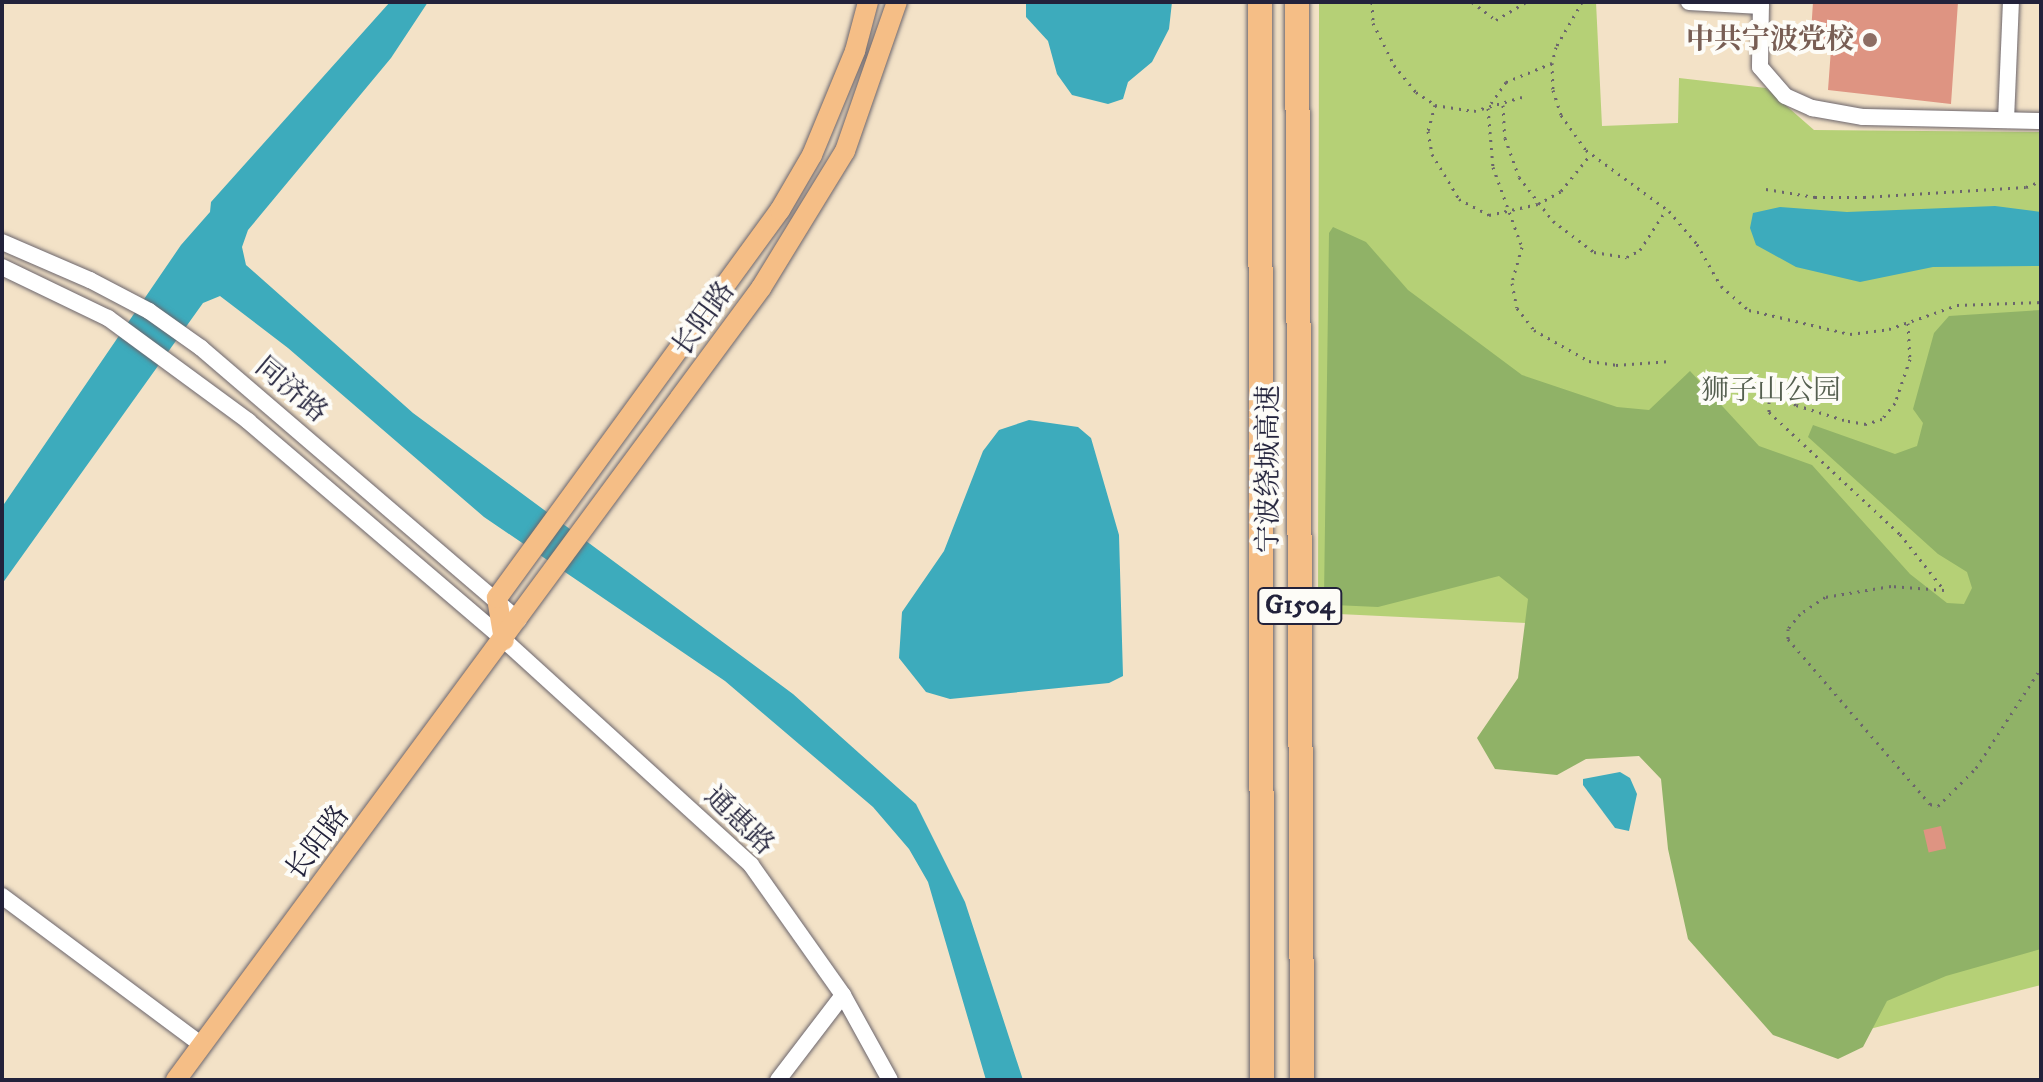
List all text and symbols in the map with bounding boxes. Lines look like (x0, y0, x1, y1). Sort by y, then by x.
place label: 中共宁波党校 (1686, 23, 1854, 57)
marker: 中共宁波党校 (1861, 31, 1879, 49)
street label: 长阳路 (666, 275, 742, 363)
street label: 同济路 (248, 350, 334, 430)
park label: 狮子山公园 (1701, 374, 1841, 408)
street label: 宁波绕城高速 (1252, 385, 1286, 553)
road number: G1504 (1256, 584, 1344, 628)
street label: 通惠路 (697, 780, 781, 862)
street label: 长阳路 (279, 799, 357, 887)

